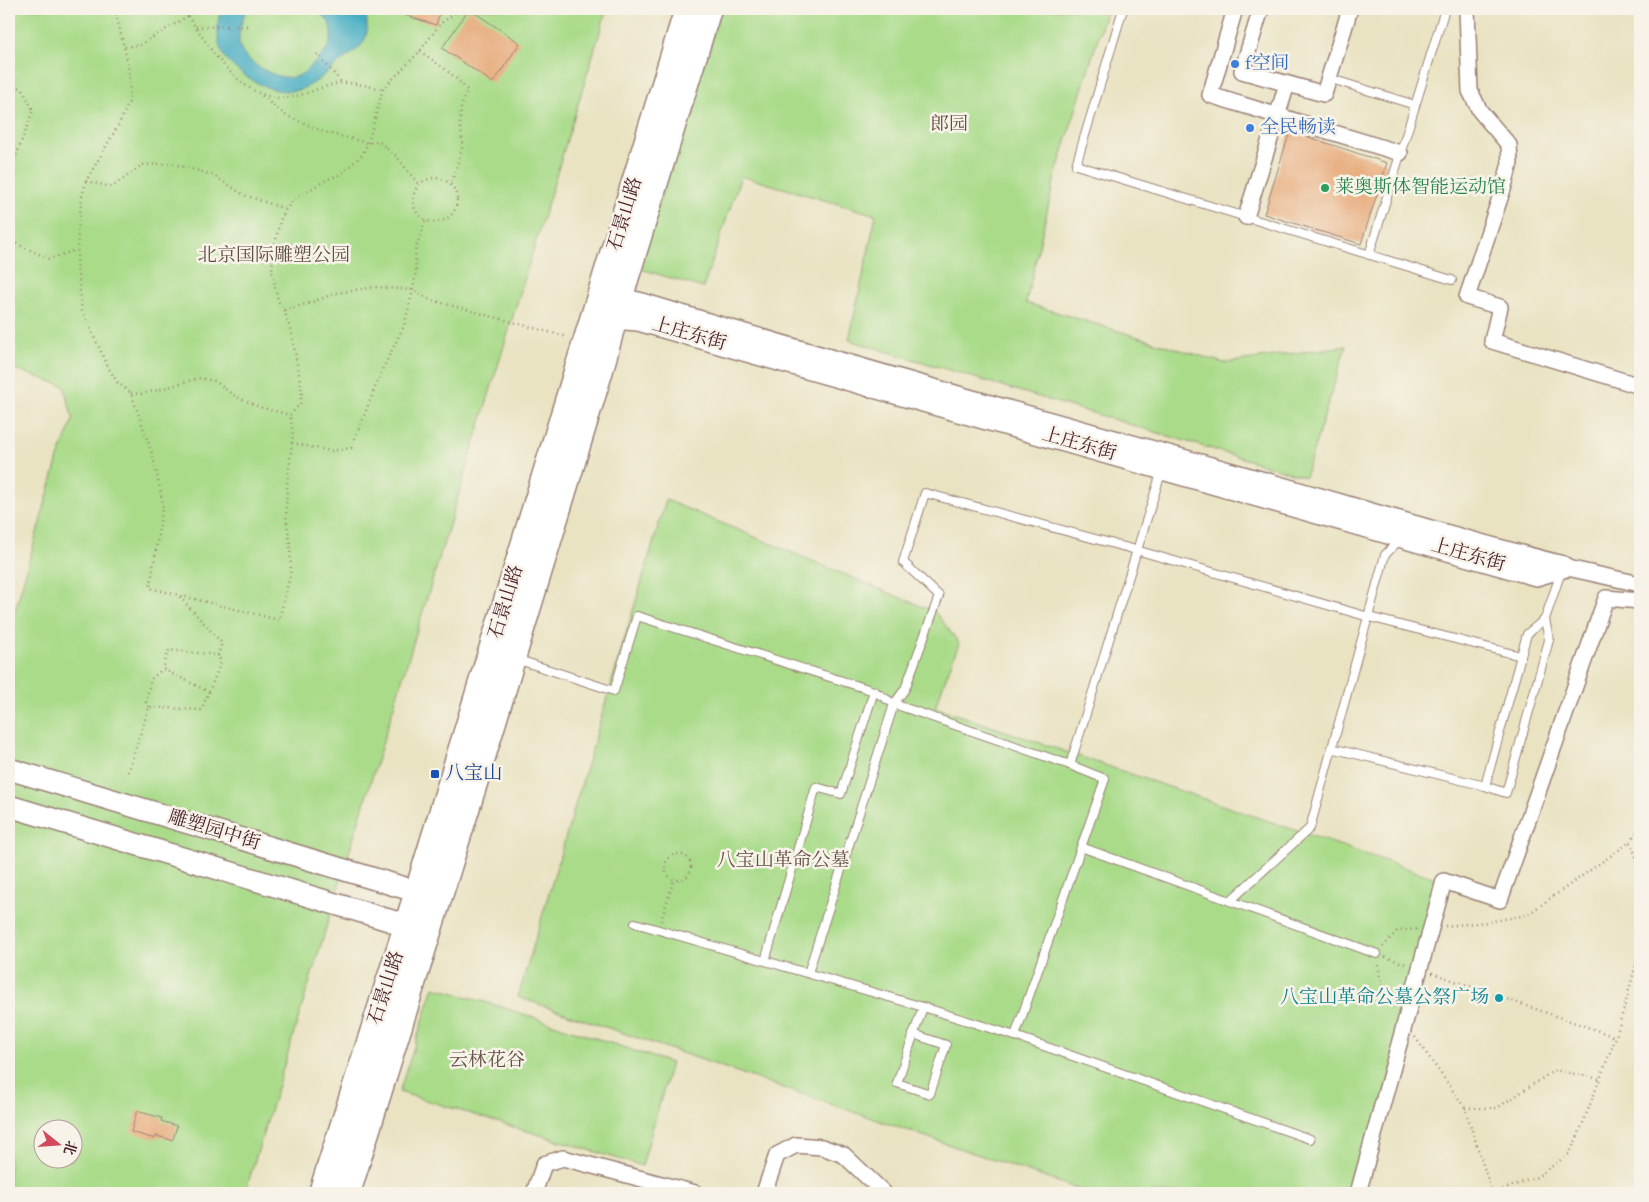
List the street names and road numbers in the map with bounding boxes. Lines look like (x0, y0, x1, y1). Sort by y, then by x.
street label: 石景山路 (602, 174, 650, 254)
street label: 上庄东街 (649, 312, 729, 358)
street label: 上庄东街 (1039, 422, 1119, 468)
street label: 上庄东街 (1428, 533, 1508, 579)
street label: 石景山路 (483, 562, 531, 642)
street label: 雕塑园中街 (165, 804, 263, 858)
street label: 石景山路 (362, 948, 412, 1028)

